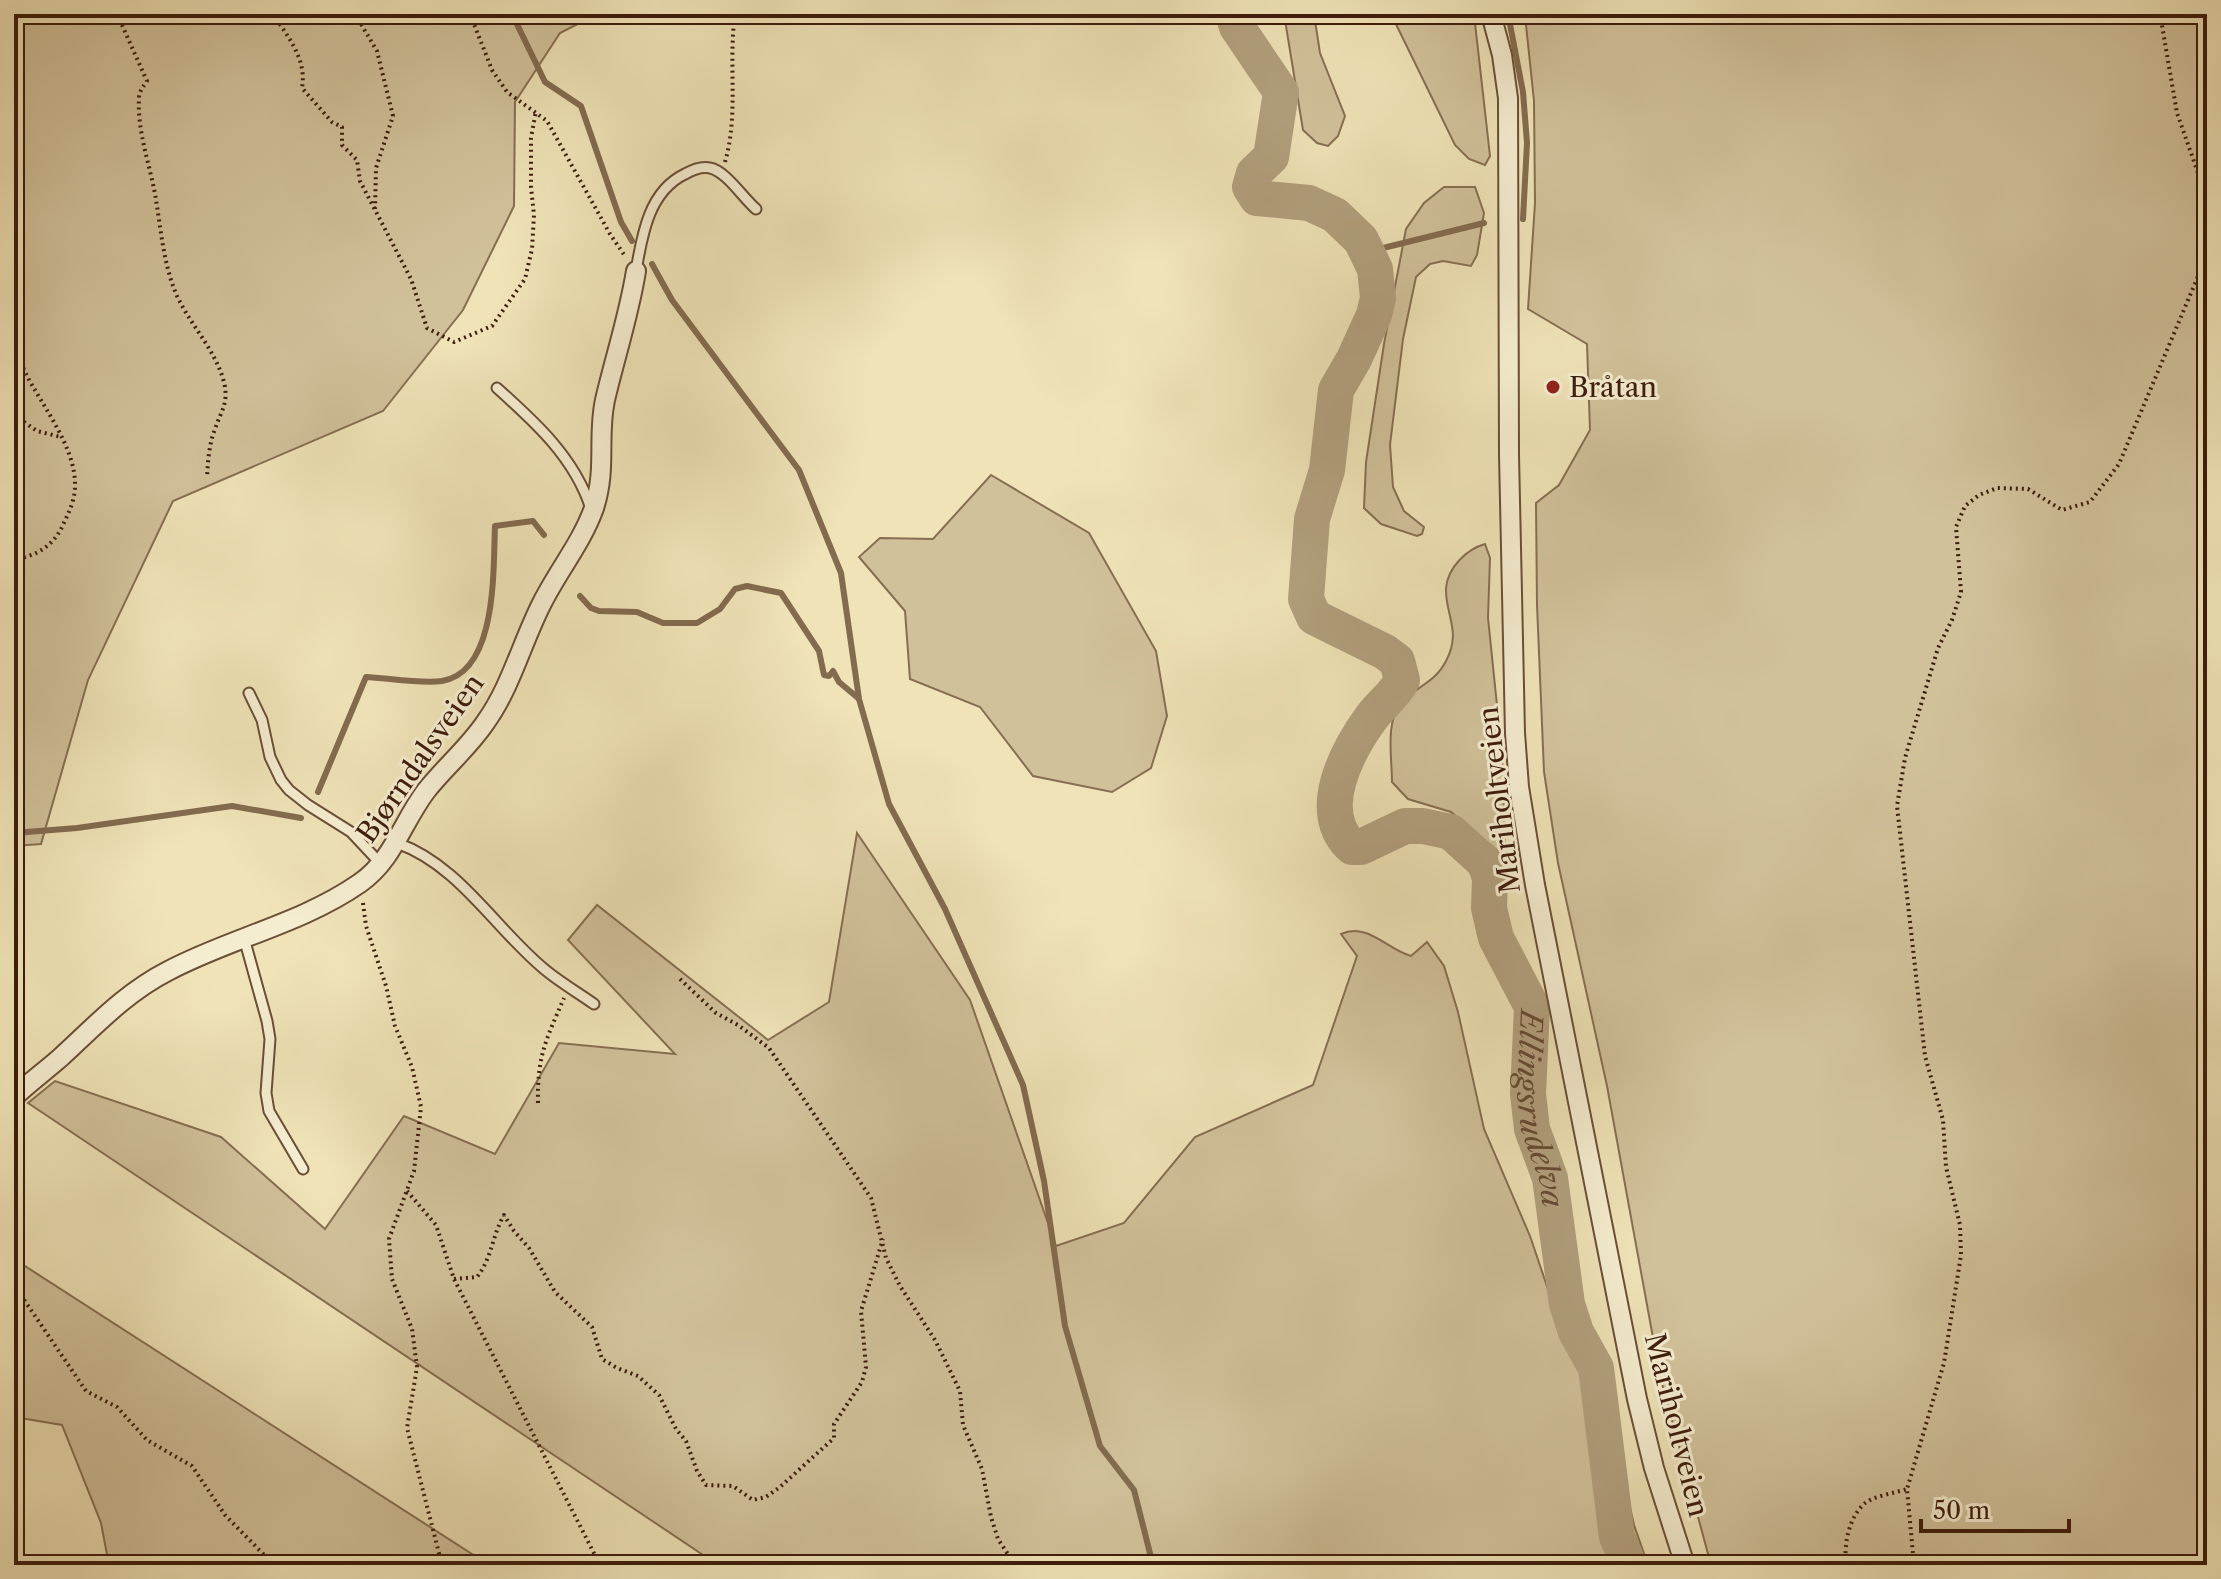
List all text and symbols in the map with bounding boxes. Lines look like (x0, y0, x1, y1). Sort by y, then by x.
place label: Bråtan (1569, 370, 1657, 404)
marker: Bråtan (1544, 378, 1562, 396)
street label: Bjørndalsveien (349, 667, 491, 849)
street label: Mariholtveien (1471, 705, 1527, 895)
water label: Ellingsrudelva (1509, 1007, 1572, 1210)
street label: Mariholtveien (1638, 1330, 1716, 1520)
scale bar (1921, 1483, 2069, 1533)
text: 50 m (1933, 1496, 1990, 1525)

